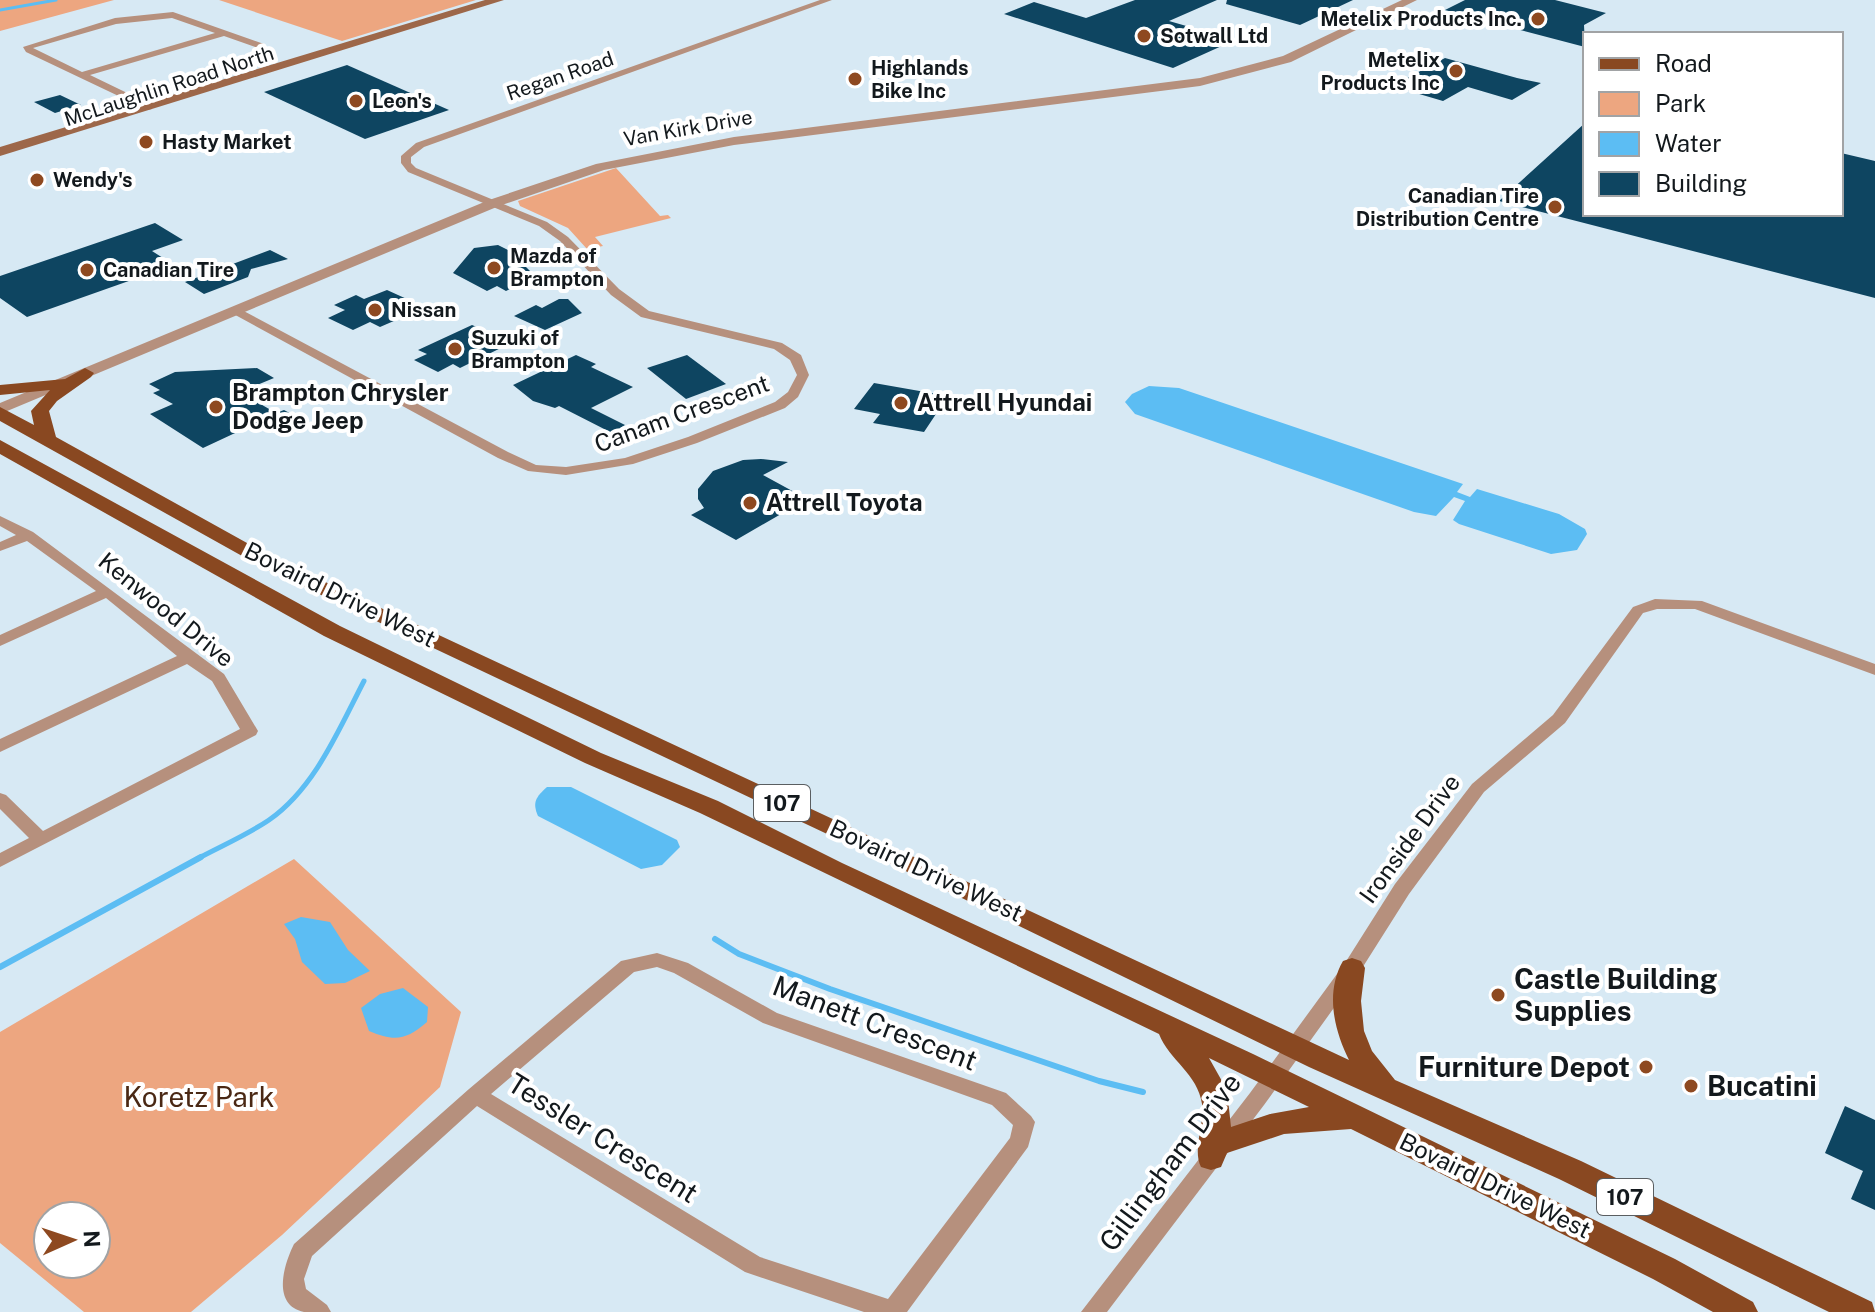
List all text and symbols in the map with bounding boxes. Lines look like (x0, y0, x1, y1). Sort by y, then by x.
place label: Metelix Products Inc. (1320, 7, 1522, 31)
marker: Metelix Products Inc. (1529, 10, 1547, 28)
place label: Sotwall Ltd (1160, 24, 1268, 48)
marker: Sotwall Ltd (1135, 27, 1153, 45)
legend (1583, 32, 1843, 216)
street label: McLaughlin Road North (61, 41, 277, 131)
street label: Regan Road (503, 47, 617, 105)
place label: Metelix Products Inc (1320, 48, 1440, 95)
text: Road (1655, 49, 1712, 77)
place label: Highlands Bike Inc (871, 56, 968, 103)
marker: Metelix Products Inc (1447, 62, 1465, 80)
marker: Highlands Bike Inc (846, 70, 864, 88)
place label: Leon's (372, 89, 432, 113)
text: Park (1655, 89, 1706, 117)
marker: Leon's (347, 92, 365, 110)
street label: Van Kirk Drive (622, 105, 754, 151)
text: Water (1655, 129, 1722, 157)
place label: Hasty Market (162, 130, 292, 154)
marker: Hasty Market (137, 133, 155, 151)
place label: Wendy's (53, 168, 133, 192)
text: Building (1655, 169, 1747, 197)
marker: Wendy's (28, 171, 46, 189)
place label: Canadian Tire Distribution Centre (1356, 184, 1539, 231)
marker: Canadian Tire Distribution Centre (1546, 198, 1564, 216)
place label: Mazda of Brampton (510, 244, 604, 291)
place label: Canadian Tire (103, 258, 234, 282)
marker: Mazda of Brampton (485, 259, 503, 277)
marker: Canadian Tire (78, 261, 96, 279)
place label: Nissan (391, 298, 456, 322)
marker: Nissan (366, 301, 384, 319)
place label: Suzuki of Brampton (471, 326, 565, 373)
marker: Suzuki of Brampton (446, 340, 464, 358)
street label: Canam Crescent (590, 368, 773, 458)
place label: Brampton Chrysler Dodge Jeep (232, 378, 449, 434)
place label: Attrell Hyundai (917, 388, 1092, 416)
marker: Attrell Hyundai (892, 394, 910, 412)
marker: Brampton Chrysler Dodge Jeep (207, 398, 225, 416)
place label: Attrell Toyota (766, 488, 923, 516)
marker: Attrell Toyota (741, 494, 759, 512)
street label: Bovaird Drive West (240, 536, 441, 653)
street label: Kenwood Drive (93, 546, 240, 672)
street label: Ironside Drive (1353, 769, 1465, 908)
road number: 107 (754, 785, 810, 821)
street label: Bovaird Drive West (826, 813, 1027, 927)
place label: Castle Building Supplies (1514, 962, 1717, 1027)
street label: Manett Crescent (768, 968, 982, 1077)
marker: Castle Building Supplies (1489, 986, 1507, 1004)
place label: Furniture Depot (1418, 1050, 1630, 1083)
marker: Furniture Depot (1637, 1058, 1655, 1076)
street label: Tessler Crescent (502, 1066, 704, 1209)
street label: Gillingham Drive (1092, 1066, 1247, 1257)
place label: Bucatini (1707, 1069, 1817, 1102)
marker: Bucatini (1682, 1077, 1700, 1095)
park label: Koretz Park (124, 1080, 274, 1113)
street label: Bovaird Drive West (1395, 1127, 1596, 1244)
road number: 107 (1597, 1179, 1653, 1215)
north arrow (32, 1200, 112, 1280)
text: N (79, 1230, 105, 1248)

